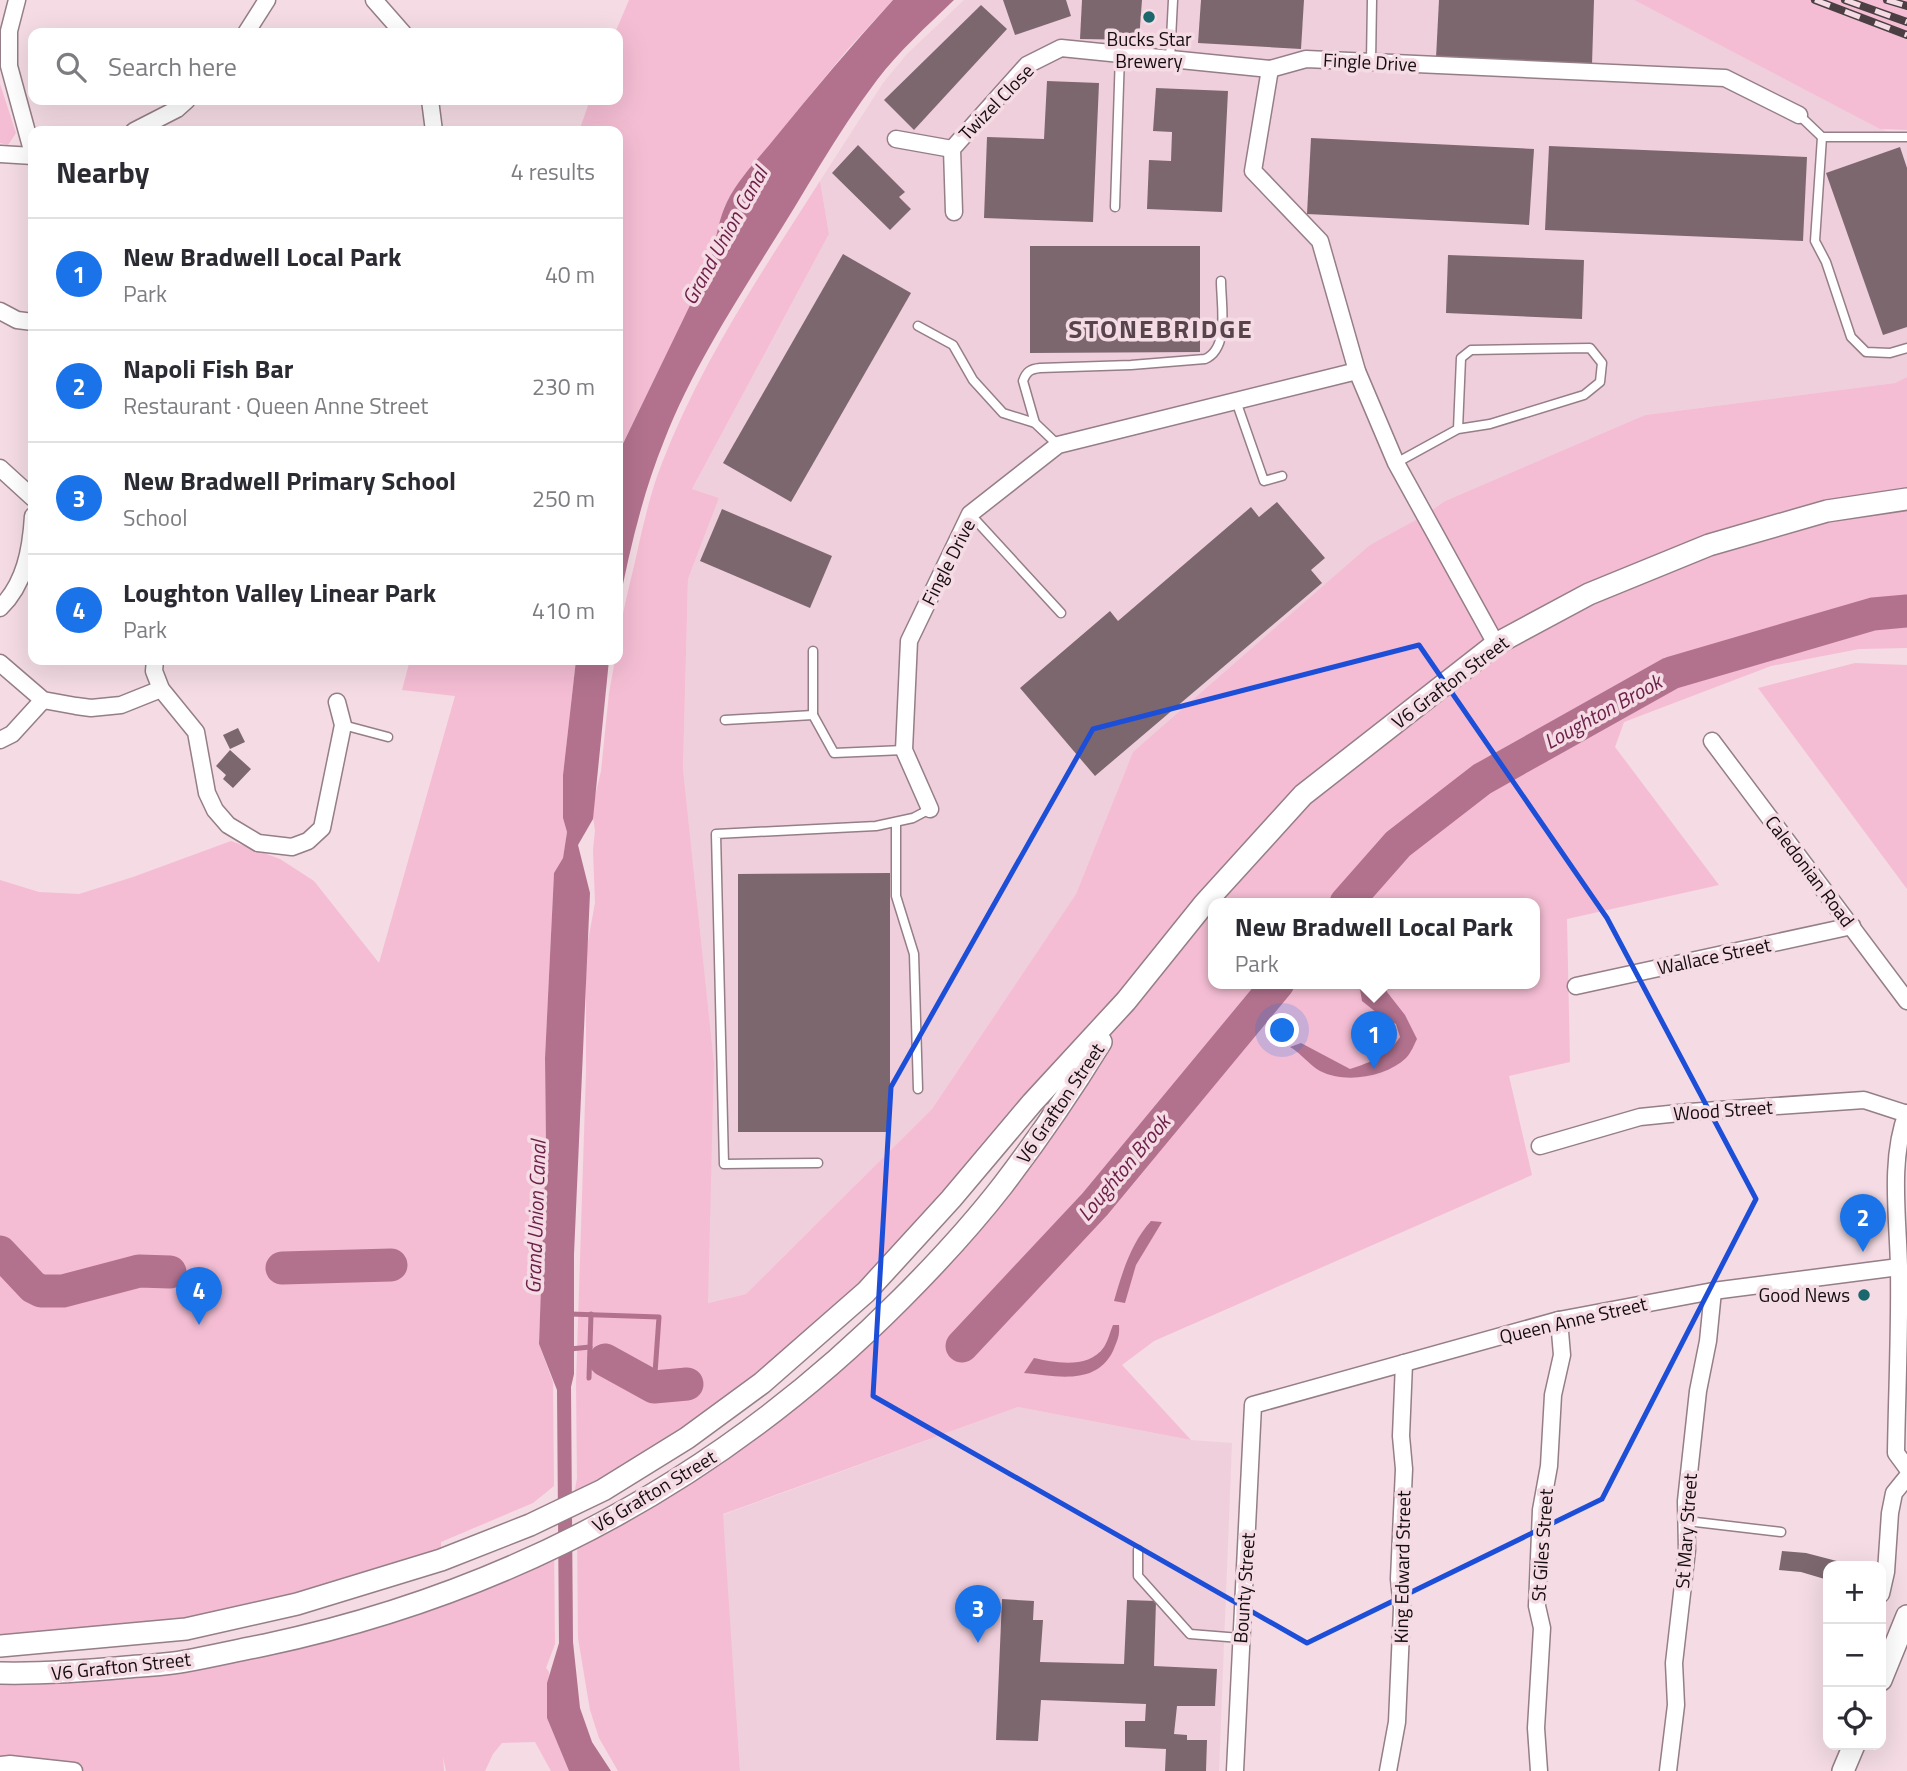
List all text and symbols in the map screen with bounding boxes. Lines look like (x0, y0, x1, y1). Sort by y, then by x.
marker: Bucks Star Brewery (1141, 9, 1157, 25)
place label: Bucks Star Brewery (1106, 24, 1192, 75)
search box (28, 28, 623, 105)
street label: Fingle Drive (1322, 45, 1418, 78)
text: Search here (108, 47, 237, 86)
icon: search (52, 48, 90, 86)
street label: Twizel Close (951, 57, 1040, 147)
text: Nearby (56, 149, 149, 195)
text: 4 results (511, 154, 595, 189)
water label: Grand Union Canal (673, 159, 777, 310)
text: New Bradwell Local Park (123, 237, 401, 276)
text: 1 (73, 257, 85, 292)
text: 40 m (545, 257, 595, 292)
text: Park (123, 276, 167, 311)
district label: STONEBRIDGE (1068, 309, 1254, 348)
text: Napoli Fish Bar (123, 349, 293, 388)
text: 2 (73, 369, 85, 404)
text: 230 m (532, 369, 595, 404)
text: Restaurant · Queen Anne Street (123, 388, 428, 423)
text: New Bradwell Primary School (123, 461, 456, 500)
text: 3 (73, 481, 85, 516)
text: 250 m (532, 481, 595, 516)
text: School (123, 500, 187, 535)
street label: Fingle Drive (913, 513, 982, 610)
text: Loughton Valley Linear Park (123, 573, 436, 612)
text: 4 (73, 593, 85, 628)
text: 410 m (532, 593, 595, 628)
text: Park (123, 612, 167, 647)
street label: V6 Grafton Street (1385, 628, 1515, 735)
water label: Loughton Brook (1538, 664, 1670, 757)
street label: Caledonian Road (1759, 809, 1862, 933)
popup (1208, 898, 1540, 989)
text: New Bradwell Local Park (1235, 907, 1513, 946)
street label: Wallace Street (1654, 929, 1774, 982)
text: Park (1235, 946, 1279, 981)
pin: 1 (1351, 1011, 1397, 1069)
your location (1265, 1013, 1299, 1047)
street label: V6 Grafton Street (1008, 1036, 1111, 1169)
street label: Wood Street (1672, 1092, 1774, 1127)
water label: Loughton Brook (1069, 1105, 1179, 1228)
water label: Grand Union Canal (516, 1137, 554, 1294)
pin: 2 (1840, 1194, 1886, 1252)
pin: 4 (176, 1267, 222, 1325)
place label: Good News (1759, 1280, 1850, 1309)
marker: Good News (1856, 1287, 1872, 1303)
street label: Queen Anne Street (1496, 1288, 1650, 1351)
street label: V6 Grafton Street (586, 1442, 722, 1539)
street label: St Mary Street (1667, 1472, 1704, 1590)
street label: St Giles Street (1523, 1487, 1560, 1602)
street label: King Edward Street (1386, 1490, 1417, 1644)
street label: Bounty Street (1225, 1531, 1262, 1644)
map controls (1823, 1561, 1886, 1750)
button: + (1823, 1561, 1886, 1624)
pin: 3 (955, 1585, 1001, 1643)
button: − (1823, 1624, 1886, 1687)
street label: V6 Grafton Street (50, 1644, 192, 1687)
button: locate (1823, 1687, 1886, 1750)

